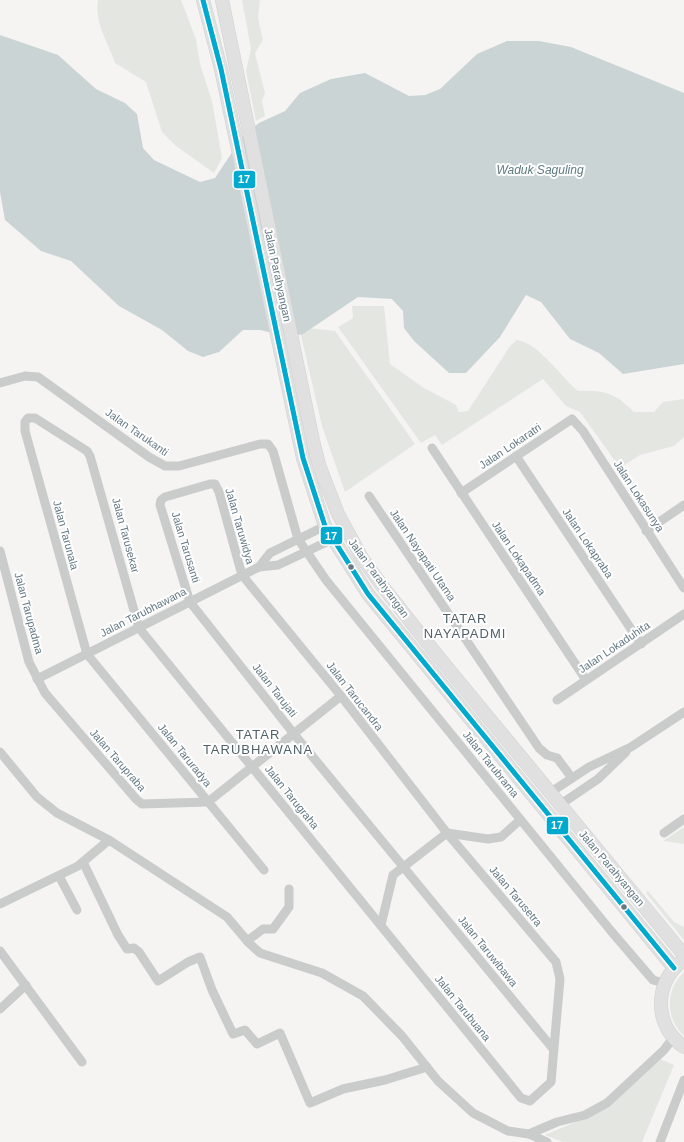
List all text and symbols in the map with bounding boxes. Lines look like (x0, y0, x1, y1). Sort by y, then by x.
water label: Waduk Saguling (496, 163, 584, 177)
line badge: 17 (233, 170, 256, 189)
text: 17 (238, 173, 250, 185)
street label: Jalan Parahyangan (262, 227, 294, 323)
street label: Jalan Tarukanti (103, 406, 171, 458)
street label: Jalan Lokaratri (477, 421, 543, 471)
street label: Jalan Lokasunya (611, 458, 667, 535)
street label: Jalan Taruwidya (223, 487, 257, 566)
street label: Jalan Tarusekar (110, 496, 142, 574)
street label: Jalan Tarunala (51, 499, 81, 572)
street label: Jalan Lokapraba (560, 506, 616, 581)
street label: Jalan Nayapati Utama (388, 507, 459, 604)
street label: Jalan Tarusanti (169, 510, 203, 584)
street label: Jalan Lokapadma (490, 519, 549, 598)
line badge: 17 (320, 526, 343, 545)
text: 17 (325, 530, 337, 542)
street label: Jalan Parahyangan (346, 536, 412, 620)
unlabelled marker (346, 562, 356, 572)
street label: Jalan Tarupadma (12, 571, 46, 656)
street label: Jalan Tarubhawana (98, 585, 189, 639)
district label: TATAR NAYAPADMI (424, 611, 506, 641)
street label: Jalan Lokaduhita (576, 618, 653, 675)
street label: Jalan Tarucandra (324, 659, 386, 734)
street label: Jalan Tarujati (250, 661, 300, 719)
street label: Jalan Taruradya (156, 721, 215, 790)
street label: Jalan Tarupraba (88, 726, 149, 794)
district label: TATAR TARUBHAWANA (203, 727, 313, 757)
street label: Jalan Tarubrama (461, 728, 522, 800)
street label: Jalan Tarugraha (263, 763, 322, 832)
line badge: 17 (546, 816, 569, 835)
text: 17 (551, 819, 563, 831)
street label: Jalan Parahyangan (577, 828, 647, 908)
street label: Jalan Tarusetra (487, 863, 545, 929)
unlabelled marker (619, 902, 629, 912)
street label: Jalan Taruwibawa (456, 913, 521, 989)
street label: Jalan Tarubuana (433, 973, 494, 1044)

